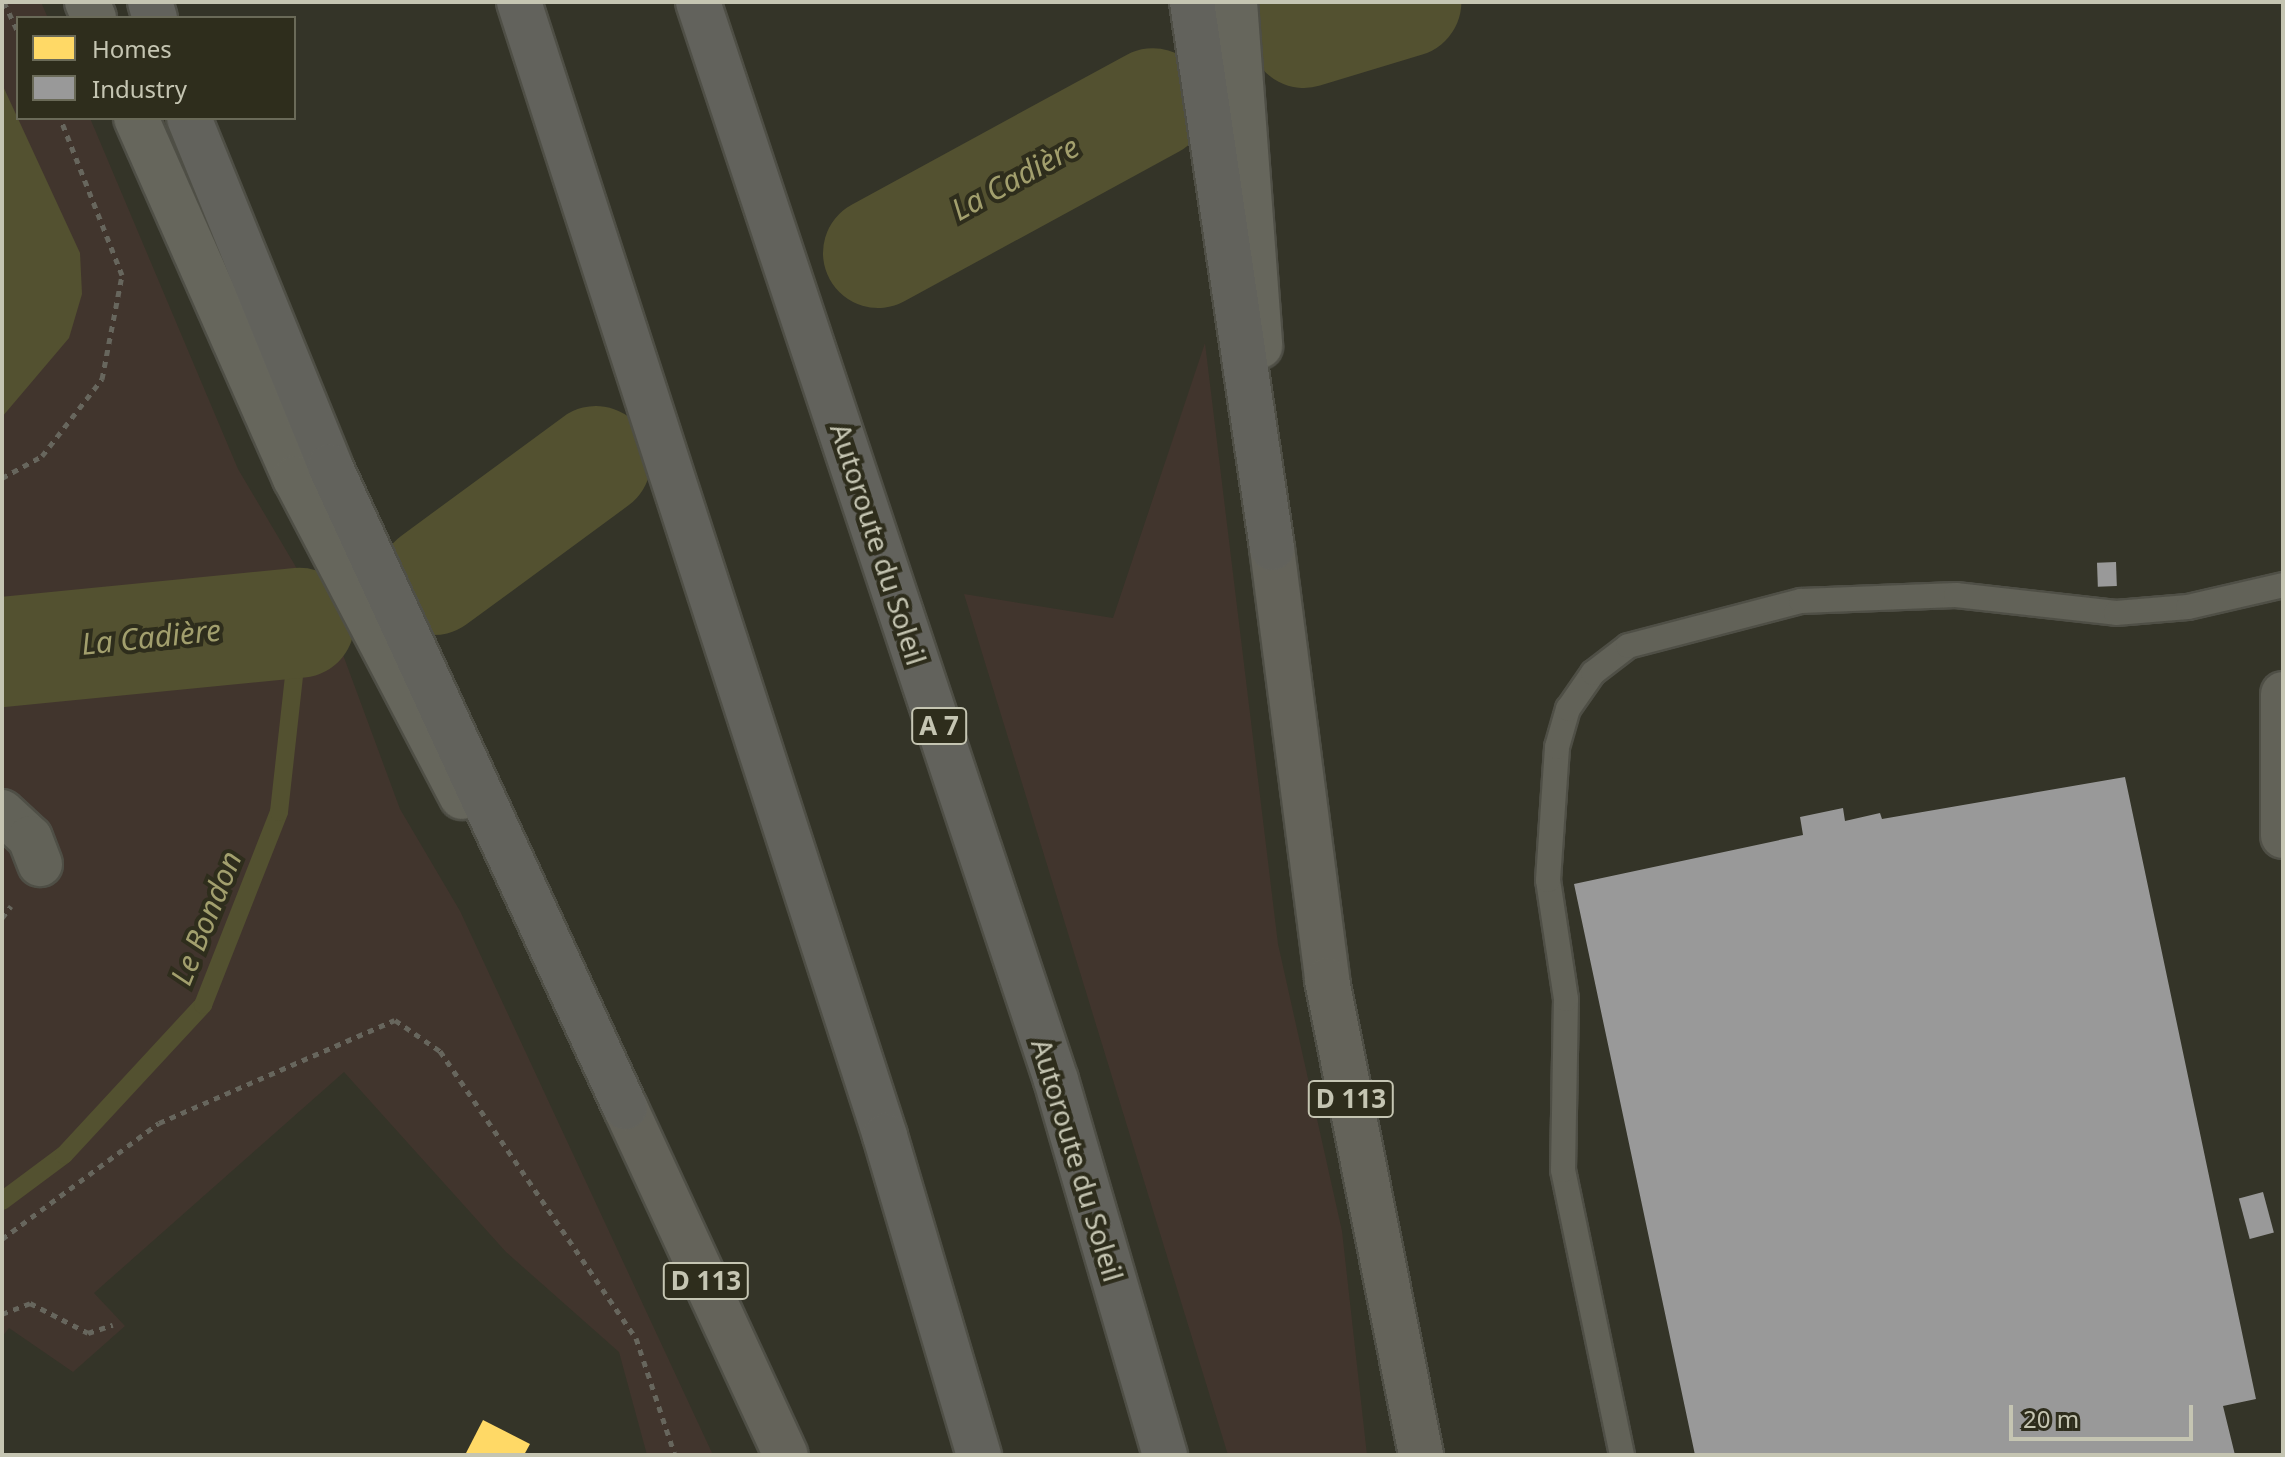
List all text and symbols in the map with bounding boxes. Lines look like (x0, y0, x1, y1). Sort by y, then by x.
legend (16, 16, 296, 120)
text: Homes (92, 32, 172, 65)
text: Industry (92, 72, 187, 105)
water label: La Cadière (945, 128, 1085, 228)
street label: Autoroute du Soleil (824, 419, 934, 669)
water label: La Cadière (79, 612, 223, 662)
road number: A 7 (911, 704, 967, 748)
water label: Le Bondon (163, 846, 249, 990)
street label: Autoroute du Soleil (1025, 1034, 1131, 1286)
road number: D 113 (1307, 1077, 1395, 1121)
road number: D 113 (662, 1259, 750, 1303)
scale bar (2013, 1389, 2197, 1439)
text: 20 m (2023, 1402, 2079, 1435)

